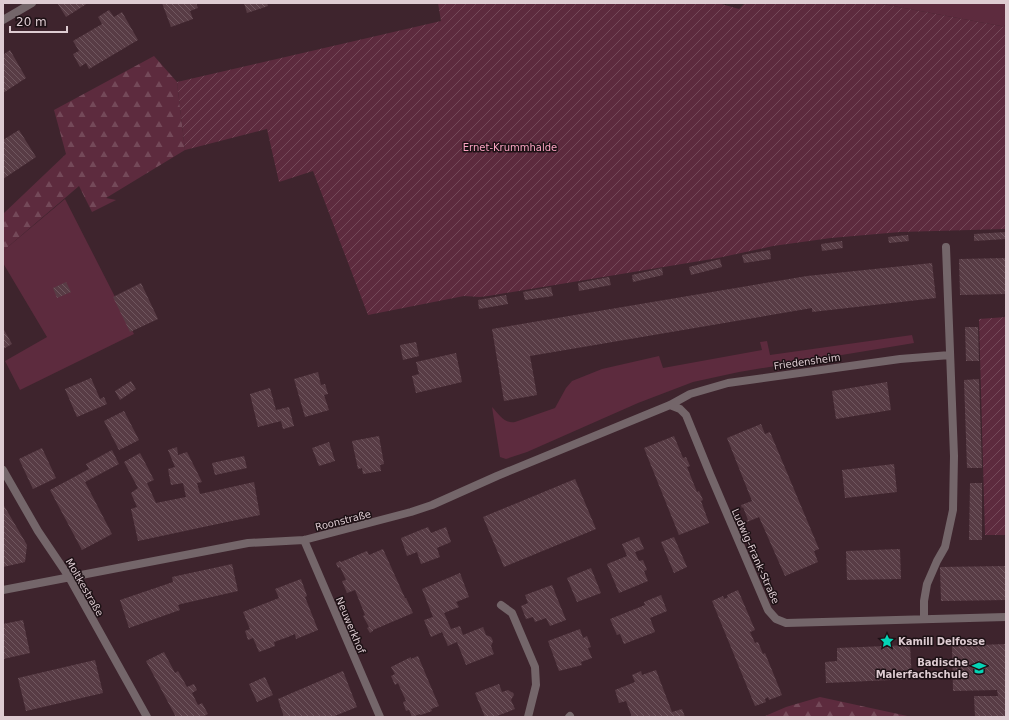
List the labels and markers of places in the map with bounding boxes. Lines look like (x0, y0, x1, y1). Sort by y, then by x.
place icon: Kamill Delfosse (879, 633, 895, 649)
place label: Kamill Delfosse (898, 636, 985, 647)
place label: Badische Malerfachschule (876, 657, 968, 680)
school or university icon: Badische Malerfachschule (971, 660, 987, 676)

